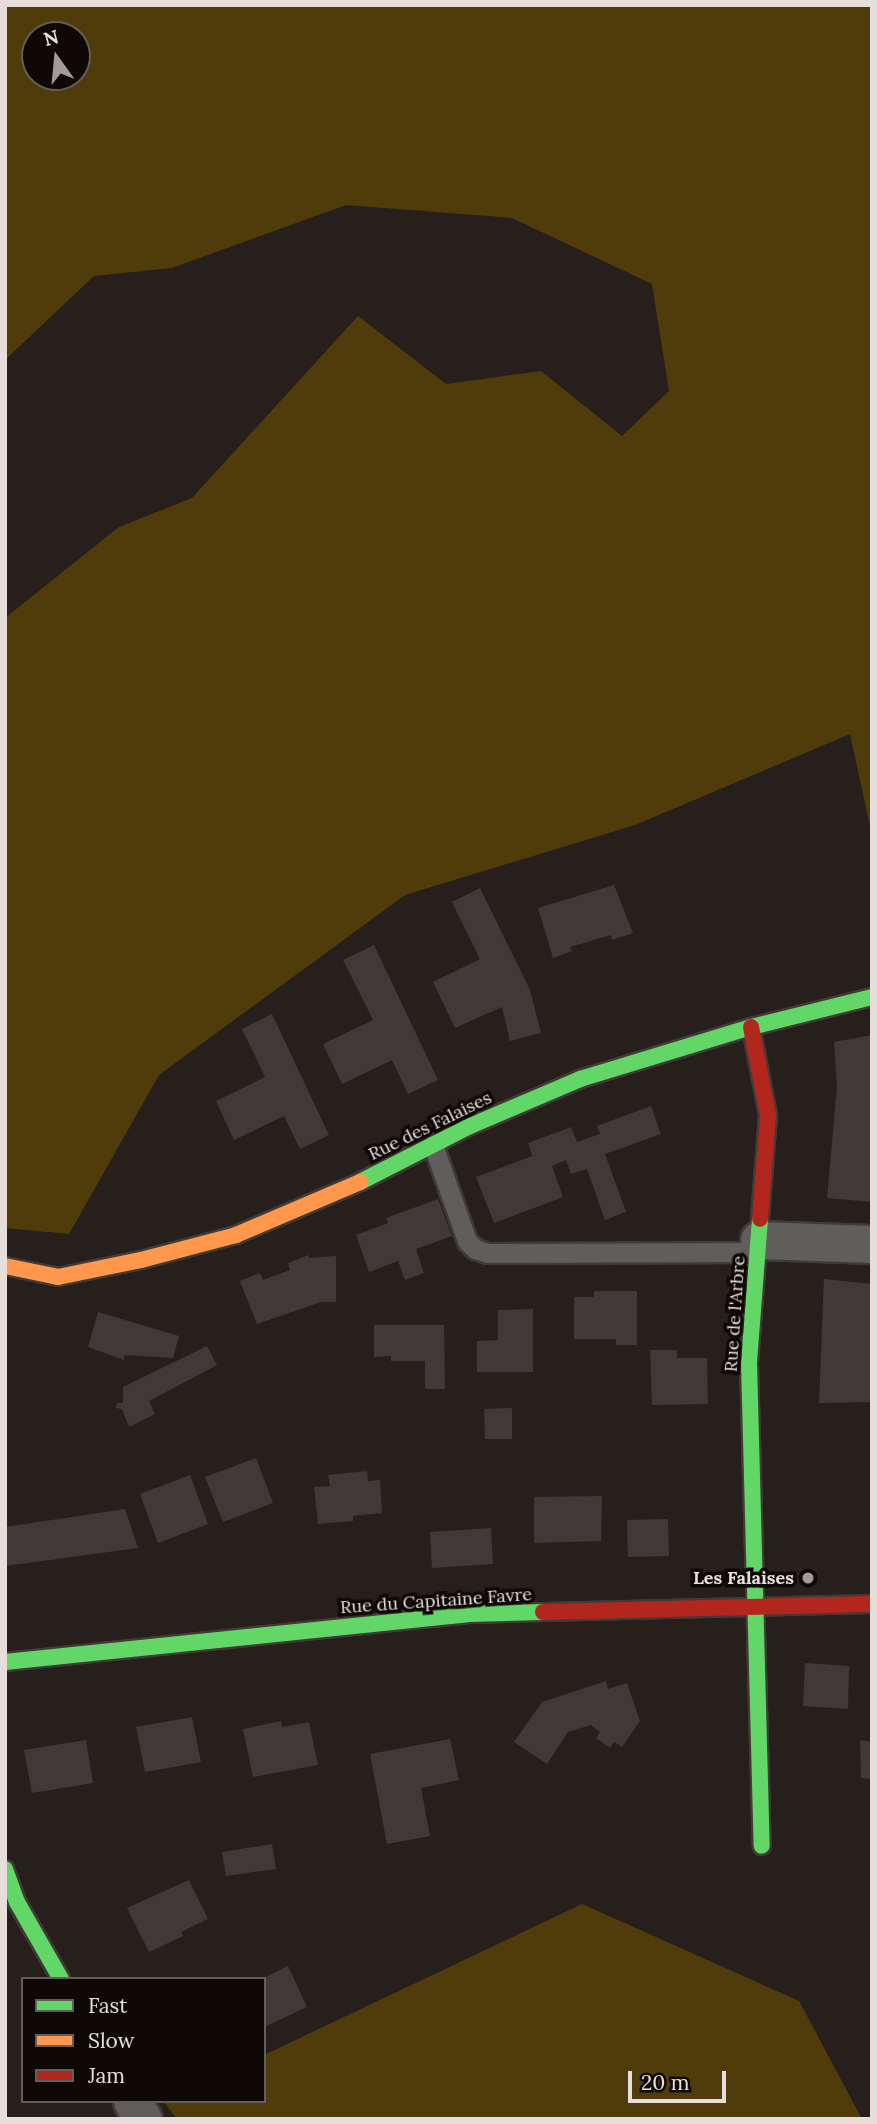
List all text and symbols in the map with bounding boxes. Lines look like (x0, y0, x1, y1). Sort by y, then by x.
north arrow (21, 21, 91, 91)
text: N (41, 24, 61, 51)
street label: Rue des Falaises (365, 1087, 495, 1165)
street label: Rue de l'Arbre (720, 1255, 750, 1373)
place label: Les Falaises (693, 1567, 794, 1589)
marker: Les Falaises (800, 1570, 816, 1586)
street label: Rue du Capitaine Favre (339, 1584, 533, 1618)
legend (21, 1977, 266, 2103)
text: Fast (88, 1992, 127, 2019)
text: Slow (88, 2027, 135, 2054)
scale bar (632, 2058, 730, 2102)
text: Jam (88, 2062, 125, 2089)
text: 20 m (641, 2069, 690, 2096)

